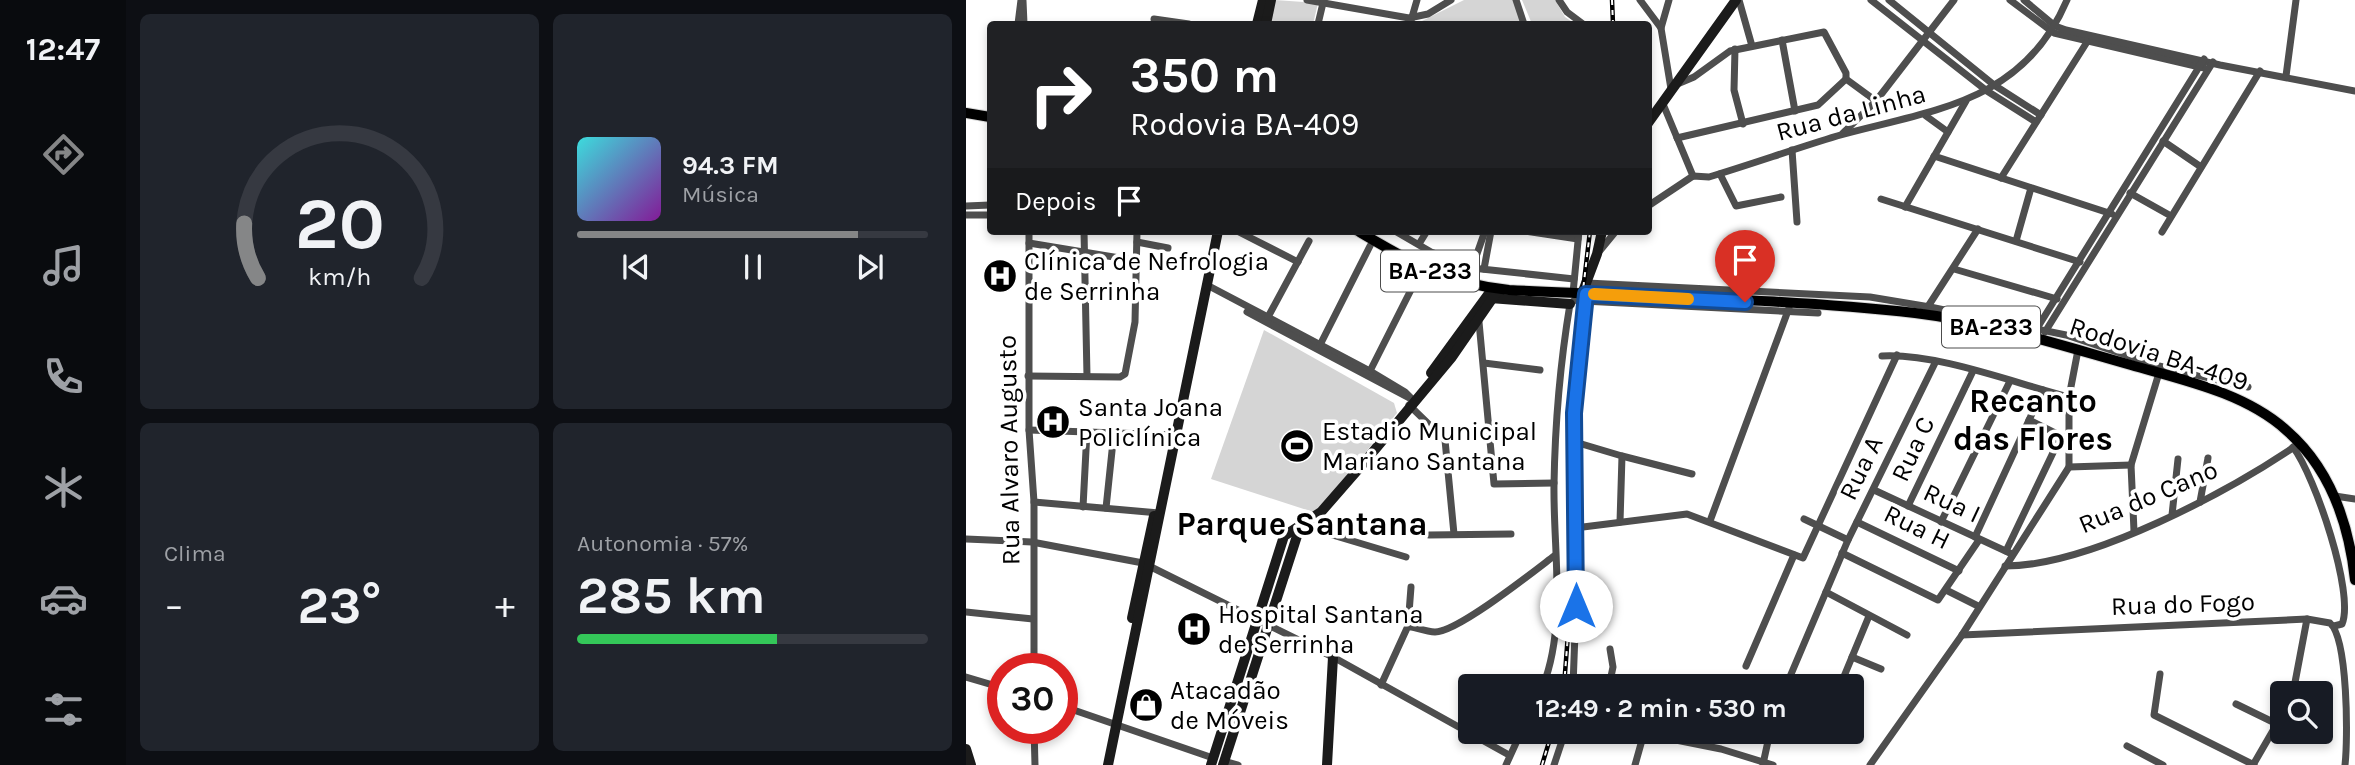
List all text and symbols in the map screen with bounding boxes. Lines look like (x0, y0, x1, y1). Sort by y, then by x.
text: 12:47 (26, 31, 100, 68)
text: 350 m (1130, 47, 1279, 104)
icon: right (1015, 49, 1106, 140)
street label: Rua da Linha (1773, 78, 1929, 148)
text: Rodovia BA-409 (1130, 106, 1359, 143)
icon: directions (39, 130, 88, 179)
text: 94.3 FM (682, 150, 779, 181)
text: 20 (294, 181, 385, 266)
text: Música (682, 181, 759, 208)
icon: arrive (1110, 182, 1148, 220)
text: Depois (1015, 186, 1096, 217)
pin (1715, 230, 1775, 302)
icon: music (39, 241, 88, 290)
icon: arrive (1726, 241, 1764, 279)
place label: Clínica de Nefrologia de Serrinha (1024, 246, 1269, 307)
icon: previous (617, 248, 655, 286)
icon: pause (734, 248, 772, 286)
icon: next (851, 248, 889, 286)
road number: BA-233 (1381, 250, 1479, 292)
hospital icon: Clínica de Nefrologia de Serrinha (981, 257, 1019, 295)
text: km/h (308, 262, 371, 291)
road number: BA-233 (1942, 306, 2040, 348)
street label: Rodovia BA-409 (2066, 310, 2252, 398)
street label: Rua Alvaro Augusto (991, 335, 1027, 565)
icon: phone (39, 352, 88, 401)
district label: Recanto das Flores (1953, 382, 2113, 458)
place label: Santa Joana Policlínica (1078, 392, 1223, 453)
hospital icon: Santa Joana Policlínica (1034, 403, 1072, 441)
street label: Rua C (1885, 412, 1941, 486)
place label: Estadio Municipal Mariano Santana (1322, 416, 1537, 477)
sports icon: Estadio Municipal Mariano Santana (1278, 427, 1316, 465)
street label: Rua A (1832, 431, 1890, 505)
street label: Rua do Cano (2074, 454, 2222, 540)
icon: climate (39, 463, 88, 512)
street label: Rua I (1919, 476, 1985, 530)
street label: Rua H (1879, 498, 1955, 556)
district label: Parque Santana (1176, 505, 1428, 544)
text: Autonomia · 57% (577, 530, 748, 557)
text: Clima (164, 540, 226, 567)
text: 285 km (577, 565, 766, 626)
position arrow (1539, 569, 1613, 643)
icon: car (39, 574, 88, 623)
text: 23° (297, 575, 382, 636)
text: − (164, 583, 184, 628)
text: + (495, 583, 515, 628)
street label: Rua do Fogo (2111, 586, 2255, 622)
place label: Hospital Santana de Serrinha (1218, 599, 1424, 660)
hospital icon: Hospital Santana de Serrinha (1175, 610, 1213, 648)
speed limit sign: 30 (987, 653, 1078, 744)
place label: Atacadão de Móveis (1170, 675, 1289, 736)
map controls (2270, 681, 2333, 744)
button: search (2270, 681, 2333, 744)
icon: filters (39, 685, 88, 734)
shop icon: Atacadão de Móveis (1127, 686, 1165, 724)
text: 12:49 · 2 min · 530 m (1535, 693, 1787, 724)

